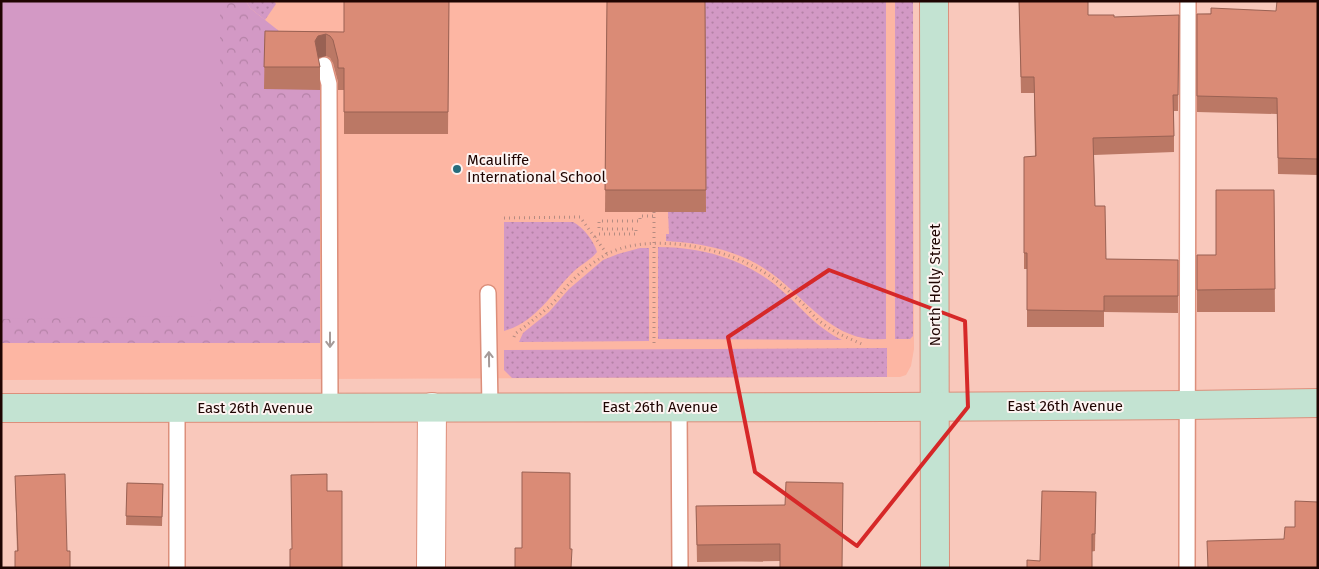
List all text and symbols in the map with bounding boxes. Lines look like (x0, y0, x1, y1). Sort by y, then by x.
place label: Mcauliffe International School (467, 151, 607, 186)
marker: Mcauliffe International School (451, 163, 463, 175)
street label: North Holly Street (926, 223, 944, 346)
one-way arrow (325, 332, 335, 348)
one-way arrow (484, 351, 494, 367)
street label: East 26th Avenue (1007, 397, 1123, 415)
street label: East 26th Avenue (602, 398, 718, 416)
street label: East 26th Avenue (197, 399, 313, 417)

